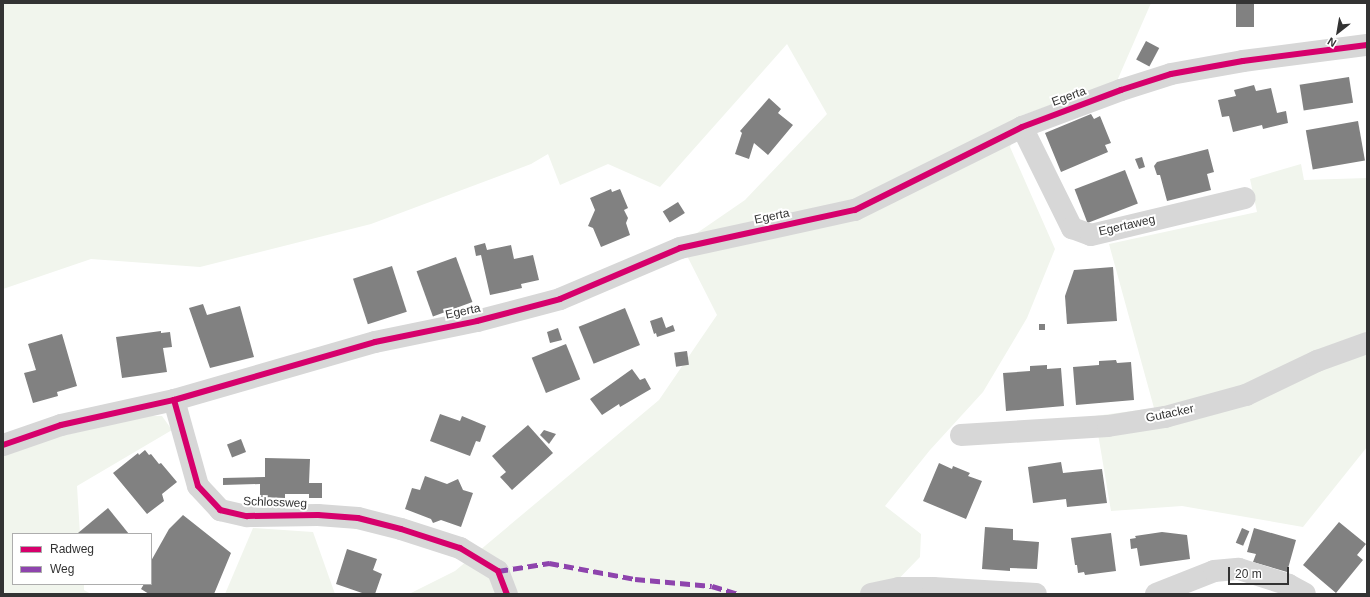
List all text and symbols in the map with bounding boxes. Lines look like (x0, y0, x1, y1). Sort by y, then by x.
north arrow (1318, 12, 1358, 52)
text: N (1325, 35, 1338, 49)
street label: Egerta (1050, 84, 1088, 110)
street label: Egerta (753, 206, 791, 228)
street label: Egertaweg (1097, 213, 1157, 239)
street label: Egerta (444, 301, 482, 323)
street label: Gutacker (1145, 402, 1195, 426)
street label: Schlossweg (243, 495, 307, 511)
legend (12, 533, 152, 585)
text: Radweg (50, 542, 94, 556)
scale bar (1230, 559, 1291, 585)
text: Weg (50, 562, 74, 576)
text: 20 m (1235, 567, 1262, 581)

